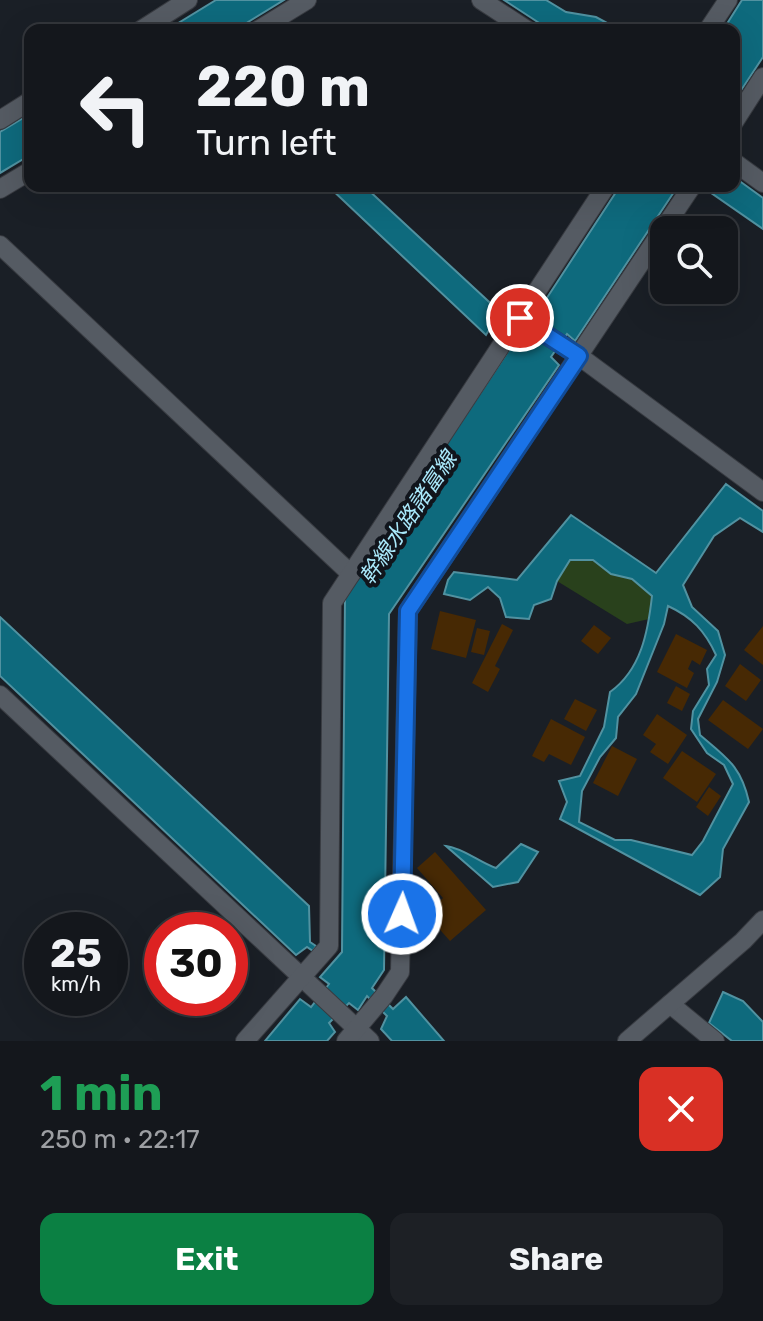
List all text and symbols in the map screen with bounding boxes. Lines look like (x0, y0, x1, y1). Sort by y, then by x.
text: 220 m (196, 54, 370, 120)
icon: left (64, 56, 168, 160)
text: Turn left (196, 121, 337, 164)
map controls (650, 216, 738, 304)
button: search (650, 216, 738, 304)
pin (486, 284, 554, 352)
icon: arrive (498, 296, 542, 340)
water label: 幹線水路諸富線 (354, 444, 464, 589)
position arrow (360, 872, 444, 956)
speed limit sign: 30 (144, 912, 248, 1016)
text: 25 (50, 930, 102, 977)
text: km/h (51, 972, 101, 996)
text: 1 min (40, 1065, 163, 1122)
button: close (639, 1067, 723, 1151)
text: 250 m · 22:17 (40, 1124, 200, 1155)
button: Exit (40, 1213, 374, 1305)
button: Share (390, 1213, 723, 1305)

